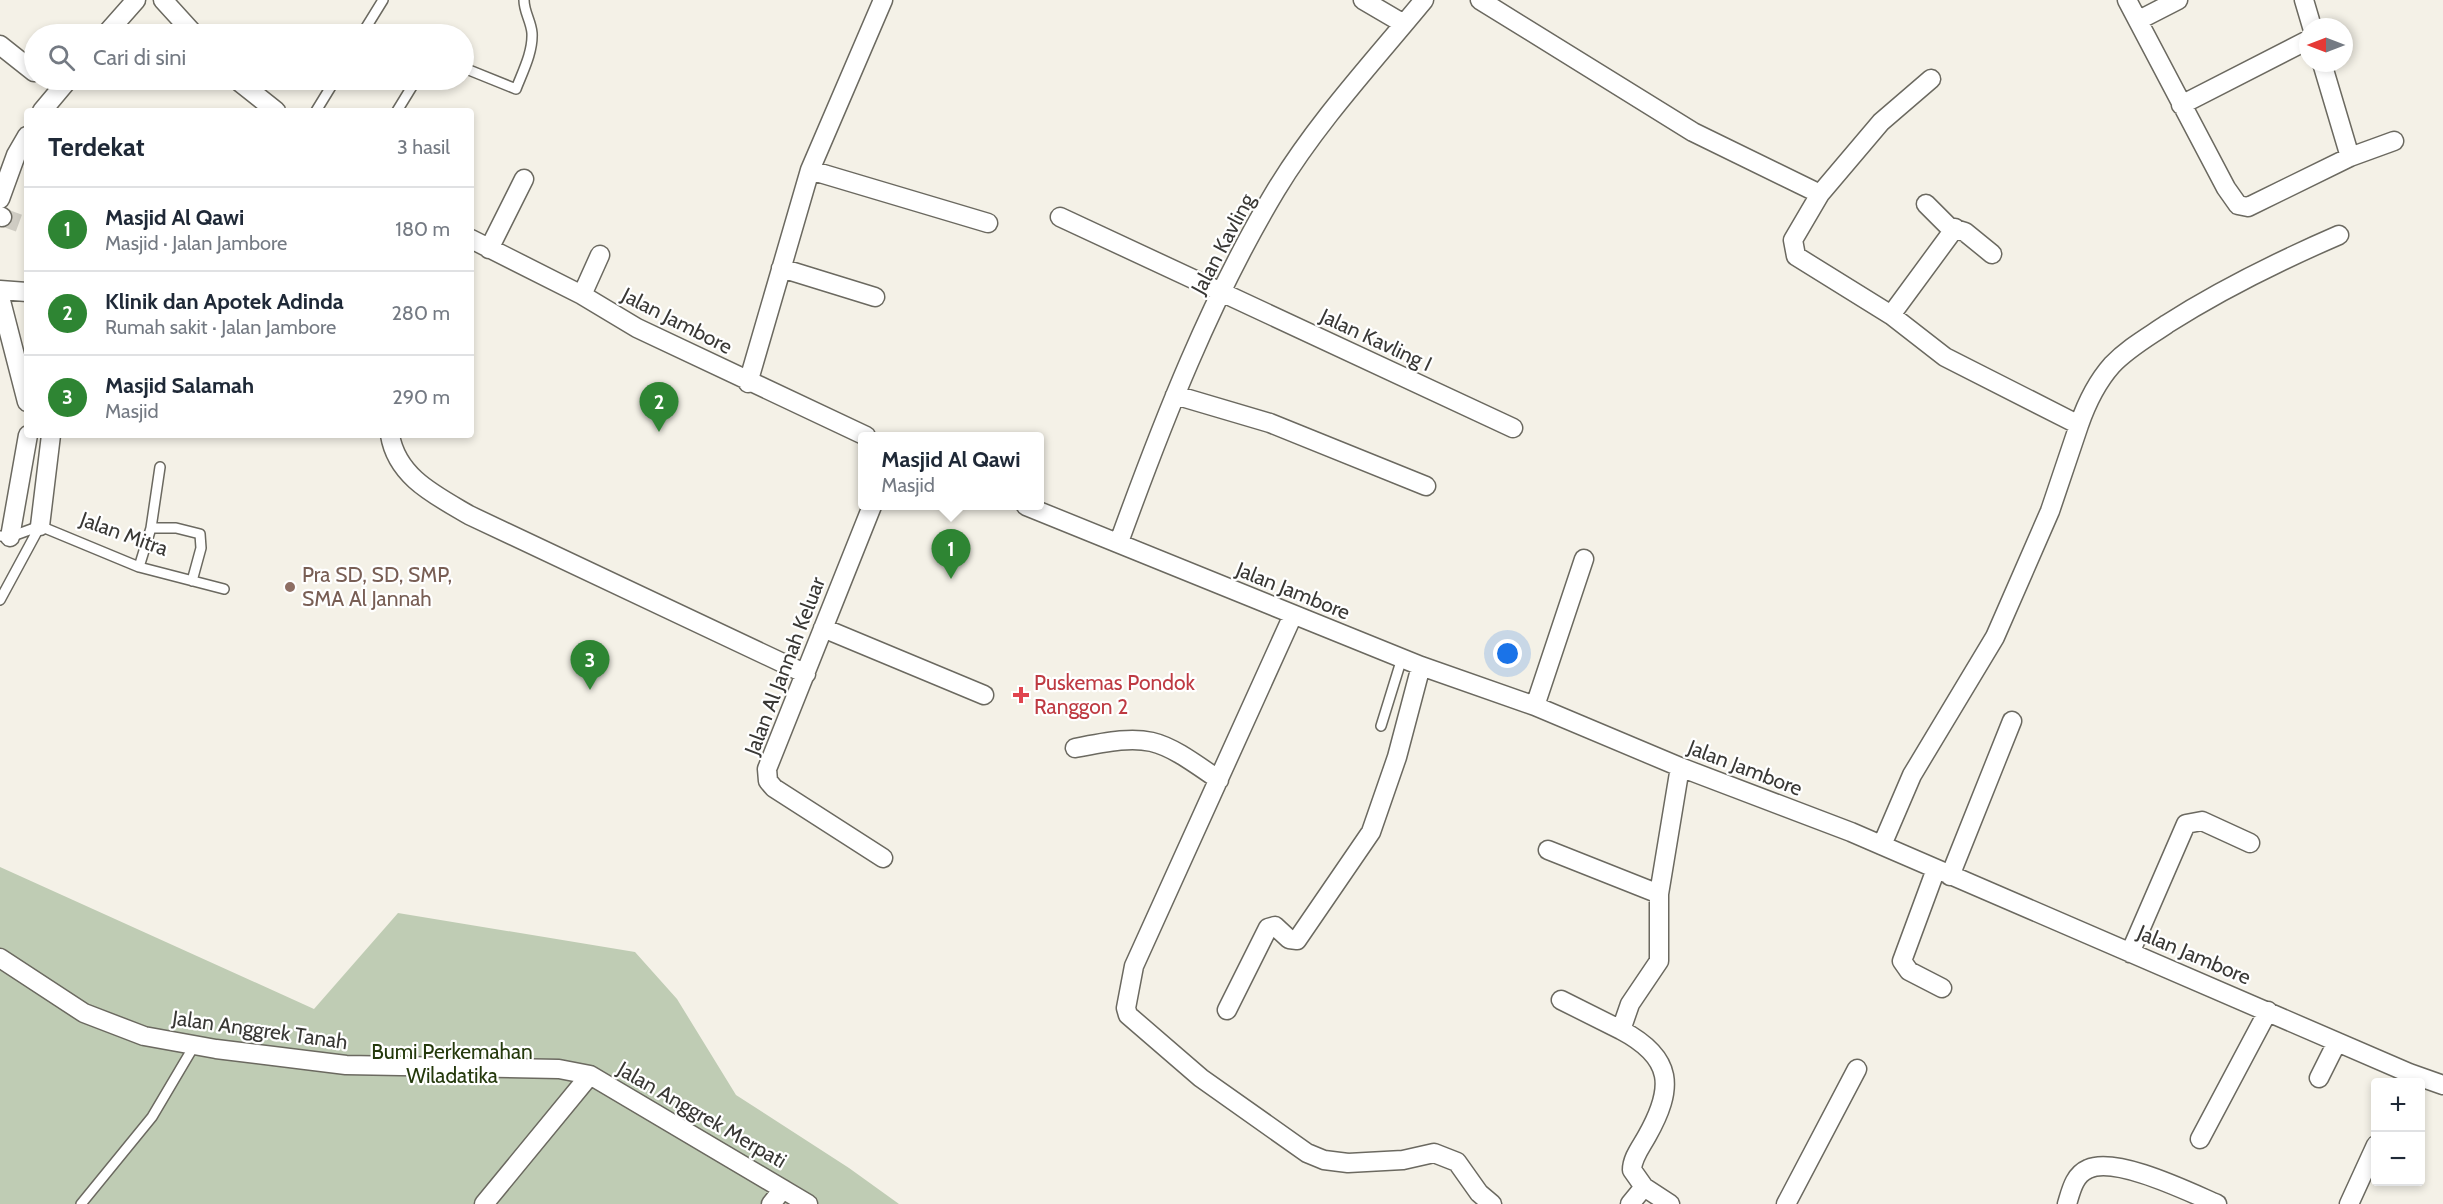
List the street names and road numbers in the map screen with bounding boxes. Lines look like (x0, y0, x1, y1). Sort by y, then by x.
street label: Jalan Kavling (1185, 189, 1260, 299)
street label: Jalan Jambore (617, 282, 737, 359)
street label: Jalan Kavling I (1315, 302, 1436, 376)
street label: Jalan Mitra (76, 506, 172, 561)
street label: Jalan Jambore (1232, 556, 1354, 625)
street label: Jalan Al Jannah Keluar (739, 573, 830, 759)
street label: Jalan Jambore (1683, 734, 1806, 801)
street label: Jalan Jambore (2133, 919, 2255, 990)
street label: Jalan Anggrek Tanah (170, 1005, 349, 1054)
street label: Jalan Anggrek Merpati (612, 1056, 791, 1173)

